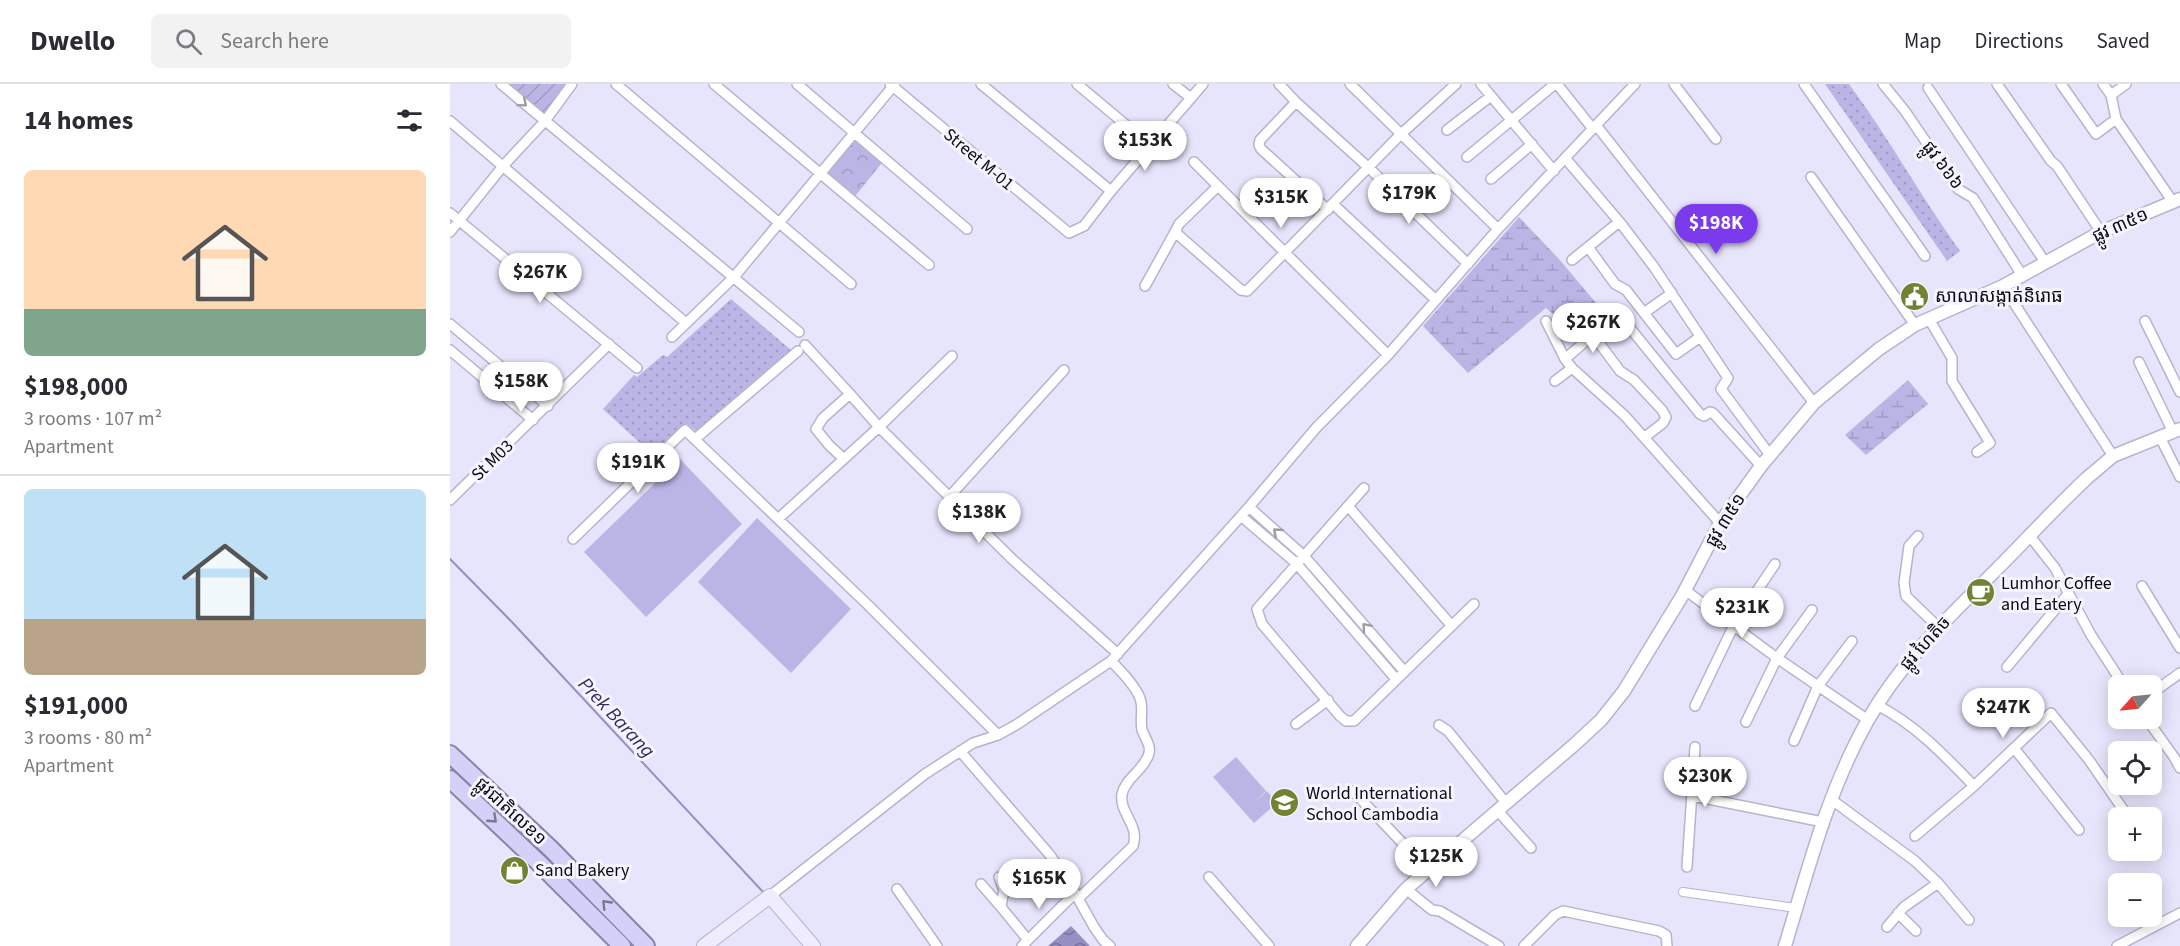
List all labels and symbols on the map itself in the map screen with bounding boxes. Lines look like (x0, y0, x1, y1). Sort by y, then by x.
one-way arrow (516, 95, 527, 106)
pin: $153K (1103, 121, 1187, 172)
street label: Street M-01 (938, 122, 1019, 196)
street label: ផ្លូវ ៦៦៦ (1913, 136, 1969, 197)
pin: $179K (1367, 174, 1451, 225)
pin: $315K (1239, 178, 1323, 229)
street label: ផ្លូវ ៣៥១ (2088, 202, 2154, 252)
pin: $198K (1674, 204, 1758, 255)
pin: $267K (498, 253, 582, 304)
public building icon: សាលាសង្កាត់និរោធ (1898, 280, 1930, 312)
place label: សាលាសង្កាត់និរោធ (1935, 284, 2063, 309)
pin: $267K (1551, 303, 1635, 354)
pin: $158K (479, 362, 563, 413)
street label: St M03 (466, 434, 519, 487)
pin: $191K (596, 443, 680, 494)
street label: ផ្លូវ ៣៥១ (1699, 489, 1755, 554)
pin: $138K (937, 493, 1021, 544)
one-way arrow (1273, 528, 1283, 539)
place label: Lumhor Coffee and Eatery (2001, 571, 2112, 617)
cafe icon: Lumhor Coffee and Eatery (1964, 577, 1996, 609)
pin: $231K (1700, 588, 1784, 639)
street label: ផ្លូវ ហៃតិច (1894, 611, 1959, 678)
one-way arrow (1362, 623, 1373, 634)
water label: Prek Barang (571, 671, 661, 764)
north arrow (2108, 675, 2162, 729)
pin: $247K (1961, 688, 2045, 739)
pin: $230K (1663, 757, 1747, 808)
street label: ផ្លូវជាតិលេខ១ (467, 772, 552, 854)
place label: World International School Cambodia (1306, 781, 1452, 827)
school or university icon: World International School Cambodia (1269, 787, 1301, 819)
one-way arrow (485, 812, 496, 823)
pin: $125K (1394, 837, 1478, 888)
shop icon: Sand Bakery (498, 854, 530, 886)
place label: Sand Bakery (535, 858, 630, 883)
pin: $165K (997, 859, 1081, 910)
one-way arrow (602, 900, 613, 910)

